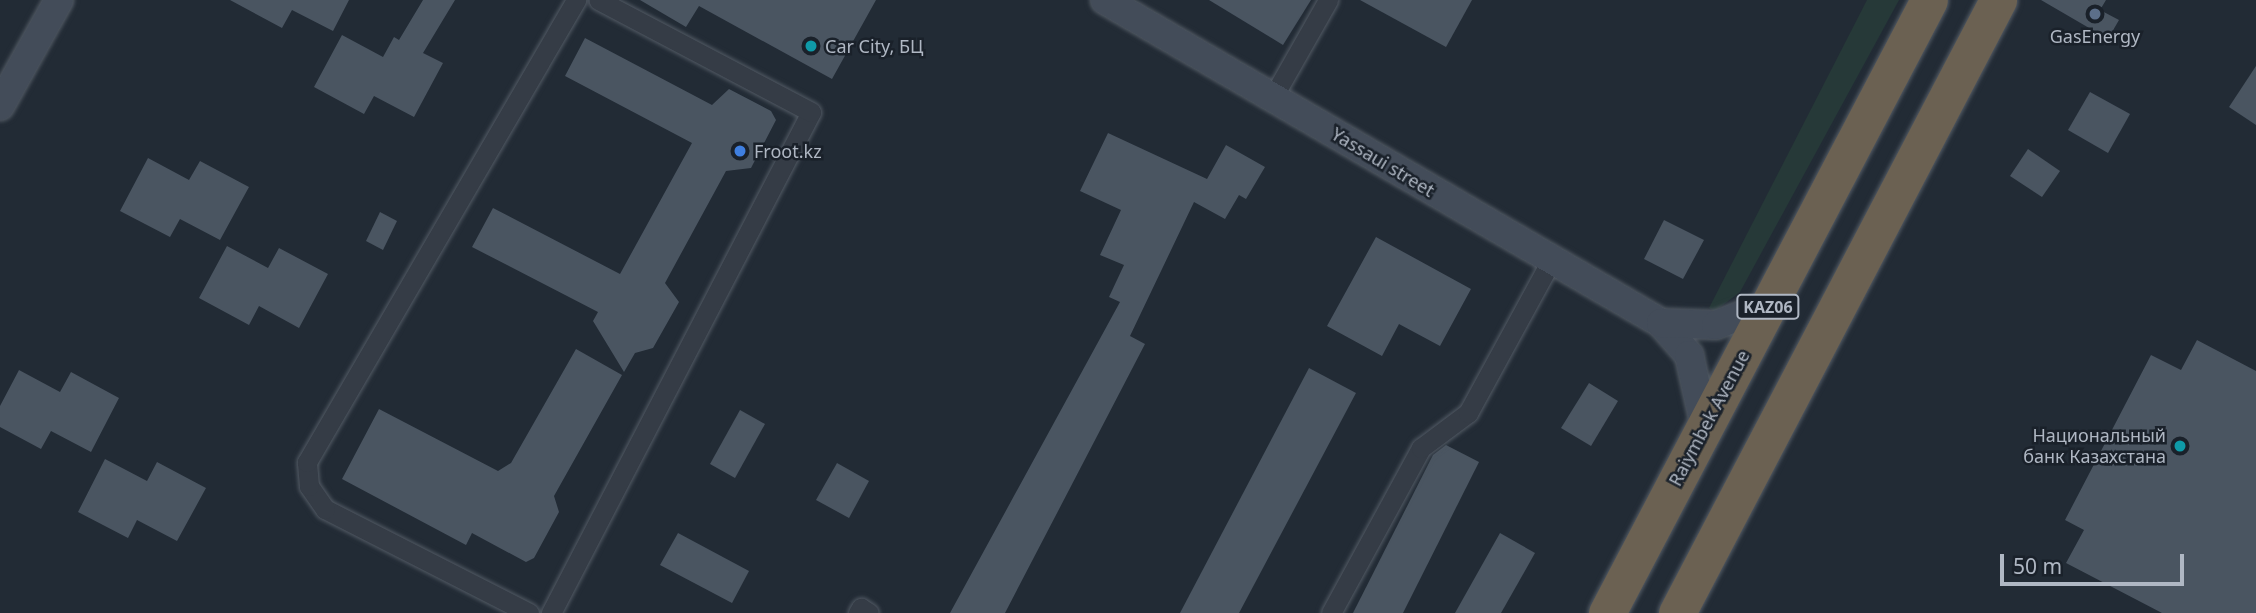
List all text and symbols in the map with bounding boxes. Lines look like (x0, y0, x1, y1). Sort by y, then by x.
marker: GasEnergy (2087, 6, 2103, 22)
place label: GasEnergy (2050, 25, 2140, 47)
place label: Car City, БЦ (825, 35, 923, 57)
marker: Car City, БЦ (803, 38, 819, 54)
street label: Yassaui street (1328, 123, 1438, 201)
place label: Froot.kz (754, 140, 822, 162)
marker: Froot.kz (732, 143, 748, 159)
road number: KАZ06 (1735, 294, 1801, 320)
street label: Raiymbek Avenue (1664, 346, 1754, 490)
place label: Национальный банк Казахстана (2023, 425, 2166, 467)
marker: Национальный банк Казахстана (2172, 438, 2188, 454)
scale bar (2004, 540, 2188, 584)
text: 50 m (2013, 552, 2062, 580)

